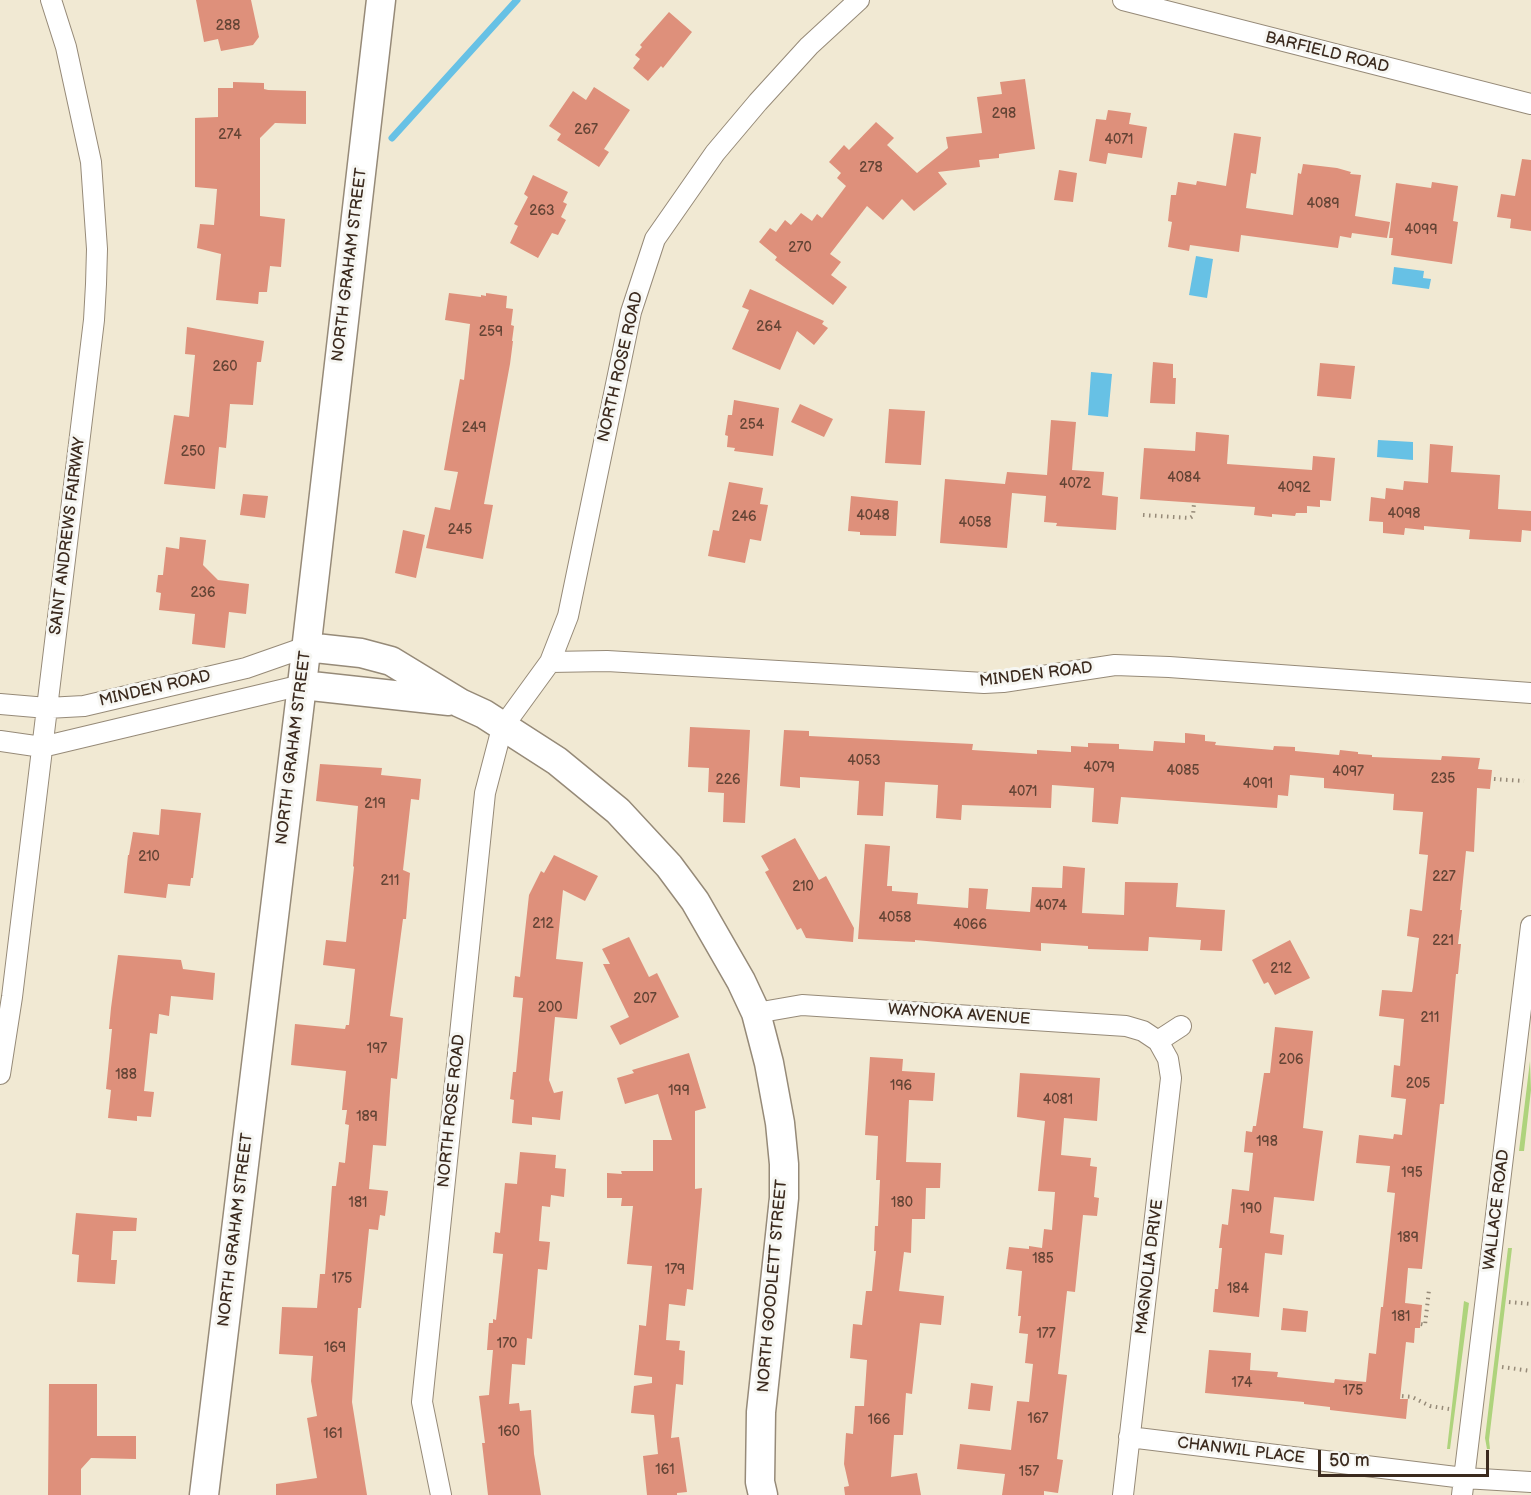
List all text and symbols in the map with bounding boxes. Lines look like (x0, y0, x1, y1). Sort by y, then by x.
house number: 288 (216, 18, 240, 34)
street label: BARFIELD ROAD (1263, 28, 1391, 78)
house number: 298 (992, 106, 1016, 122)
house number: 267 (574, 122, 598, 138)
house number: 274 (218, 127, 242, 143)
house number: 4071 (1104, 132, 1134, 148)
house number: 278 (859, 160, 883, 176)
street label: NORTH GRAHAM STREET (329, 167, 371, 363)
house number: 4089 (1306, 196, 1340, 212)
house number: 263 (529, 203, 555, 219)
house number: 4099 (1405, 222, 1437, 238)
house number: 270 (788, 240, 812, 256)
street label: NORTH ROSE ROAD (594, 290, 648, 444)
house number: 264 (756, 319, 782, 335)
house number: 259 (479, 324, 503, 340)
house number: 260 (212, 359, 238, 375)
house number: 254 (740, 417, 764, 433)
house number: 249 (462, 420, 486, 436)
street label: SAINT ANDREWS FAIRWAY (46, 436, 90, 636)
house number: 250 (181, 444, 205, 460)
house number: 4084 (1167, 470, 1201, 486)
house number: 4072 (1059, 476, 1091, 492)
house number: 4092 (1277, 480, 1311, 496)
house number: 4098 (1387, 506, 1421, 522)
house number: 4048 (856, 508, 890, 524)
house number: 246 (731, 509, 757, 525)
house number: 4058 (959, 515, 991, 531)
house number: 245 (448, 522, 472, 538)
house number: 236 (190, 585, 216, 601)
street label: NORTH GRAHAM STREET (273, 650, 315, 846)
street label: MINDEN ROAD (978, 659, 1094, 691)
street label: MINDEN ROAD (97, 667, 213, 711)
house number: 4053 (847, 753, 881, 769)
house number: 4079 (1083, 760, 1115, 776)
house number: 4085 (1167, 763, 1199, 779)
house number: 4097 (1332, 764, 1364, 780)
house number: 235 (1431, 771, 1455, 787)
house number: 226 (715, 772, 741, 788)
house number: 4091 (1243, 776, 1273, 792)
house number: 4071 (1008, 784, 1038, 800)
house number: 219 (364, 796, 386, 812)
house number: 210 (138, 849, 160, 865)
house number: 227 (1432, 869, 1456, 885)
house number: 211 (381, 873, 399, 889)
house number: 210 (792, 879, 814, 895)
house number: 4074 (1035, 898, 1067, 914)
house number: 4058 (879, 910, 911, 926)
house number: 212 (532, 916, 554, 932)
house number: 4066 (953, 917, 987, 933)
house number: 221 (1432, 933, 1454, 949)
house number: 212 (1270, 961, 1292, 977)
house number: 207 (633, 991, 657, 1007)
house number: 200 (538, 1000, 562, 1016)
street label: WAYNOKA AVENUE (887, 1000, 1031, 1030)
house number: 211 (1421, 1010, 1439, 1026)
street label: NORTH ROSE ROAD (434, 1034, 470, 1188)
house number: 197 (367, 1041, 387, 1057)
house number: 206 (1278, 1052, 1304, 1068)
house number: 188 (115, 1067, 137, 1083)
house number: 205 (1406, 1076, 1430, 1092)
house number: 196 (890, 1078, 912, 1094)
house number: 199 (668, 1083, 690, 1099)
house number: 4081 (1043, 1092, 1073, 1108)
house number: 189 (356, 1109, 378, 1125)
street label: NORTH GRAHAM STREET (215, 1132, 257, 1328)
house number: 198 (1256, 1134, 1278, 1150)
street label: WALLACE ROAD (1480, 1148, 1514, 1272)
house number: 195 (1401, 1165, 1423, 1181)
street label: NORTH GOODLETT STREET (754, 1179, 792, 1393)
house number: 181 (349, 1195, 367, 1211)
house number: 180 (891, 1195, 913, 1211)
street label: MAGNOLIA DRIVE (1132, 1198, 1168, 1336)
house number: 190 (1240, 1201, 1262, 1217)
house number: 189 (1397, 1230, 1419, 1246)
house number: 185 (1032, 1251, 1054, 1267)
house number: 179 (665, 1262, 685, 1278)
house number: 175 (332, 1271, 352, 1287)
house number: 184 (1227, 1281, 1249, 1297)
house number: 181 (1392, 1309, 1410, 1325)
house number: 177 (1036, 1326, 1056, 1342)
house number: 170 (497, 1336, 517, 1352)
house number: 169 (324, 1340, 346, 1356)
house number: 174 (1232, 1375, 1252, 1391)
house number: 175 (1343, 1383, 1363, 1399)
house number: 167 (1028, 1411, 1048, 1427)
house number: 166 (868, 1412, 890, 1428)
house number: 160 (498, 1424, 520, 1440)
house number: 161 (323, 1426, 343, 1442)
street label: CHANWIL PLACE (1176, 1434, 1306, 1468)
scale bar (1321, 1438, 1492, 1476)
text: 50 m (1329, 1450, 1370, 1471)
house number: 161 (655, 1462, 675, 1478)
house number: 157 (1019, 1464, 1039, 1480)

